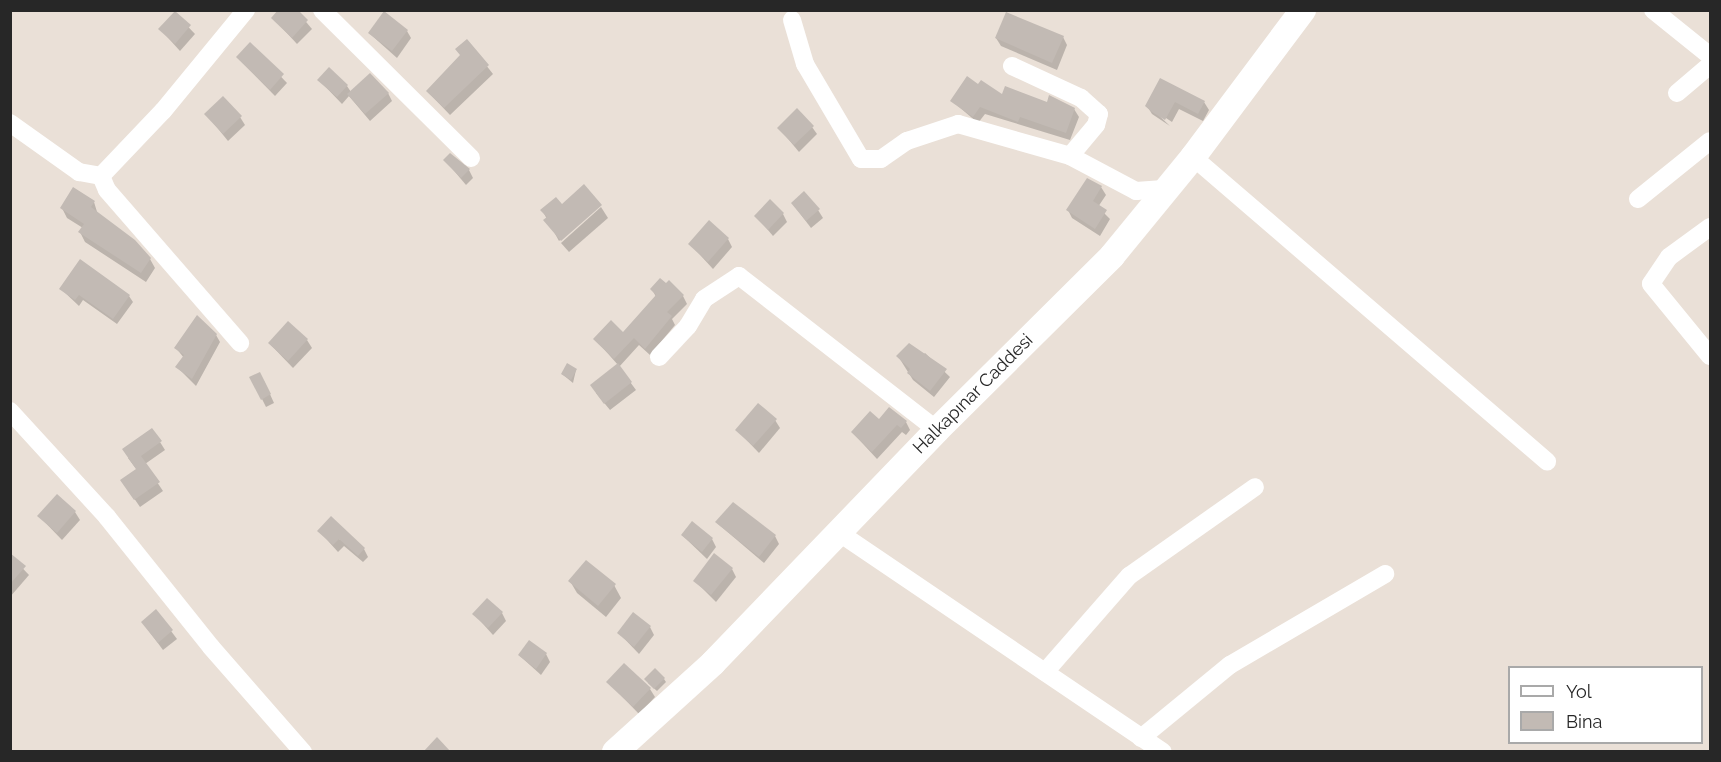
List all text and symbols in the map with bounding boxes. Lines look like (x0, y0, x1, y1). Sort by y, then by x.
street label: Halkapınar Caddesi (908, 329, 1038, 459)
legend (1508, 666, 1703, 744)
text: Yol (1566, 681, 1592, 702)
text: Bina (1566, 711, 1602, 732)

